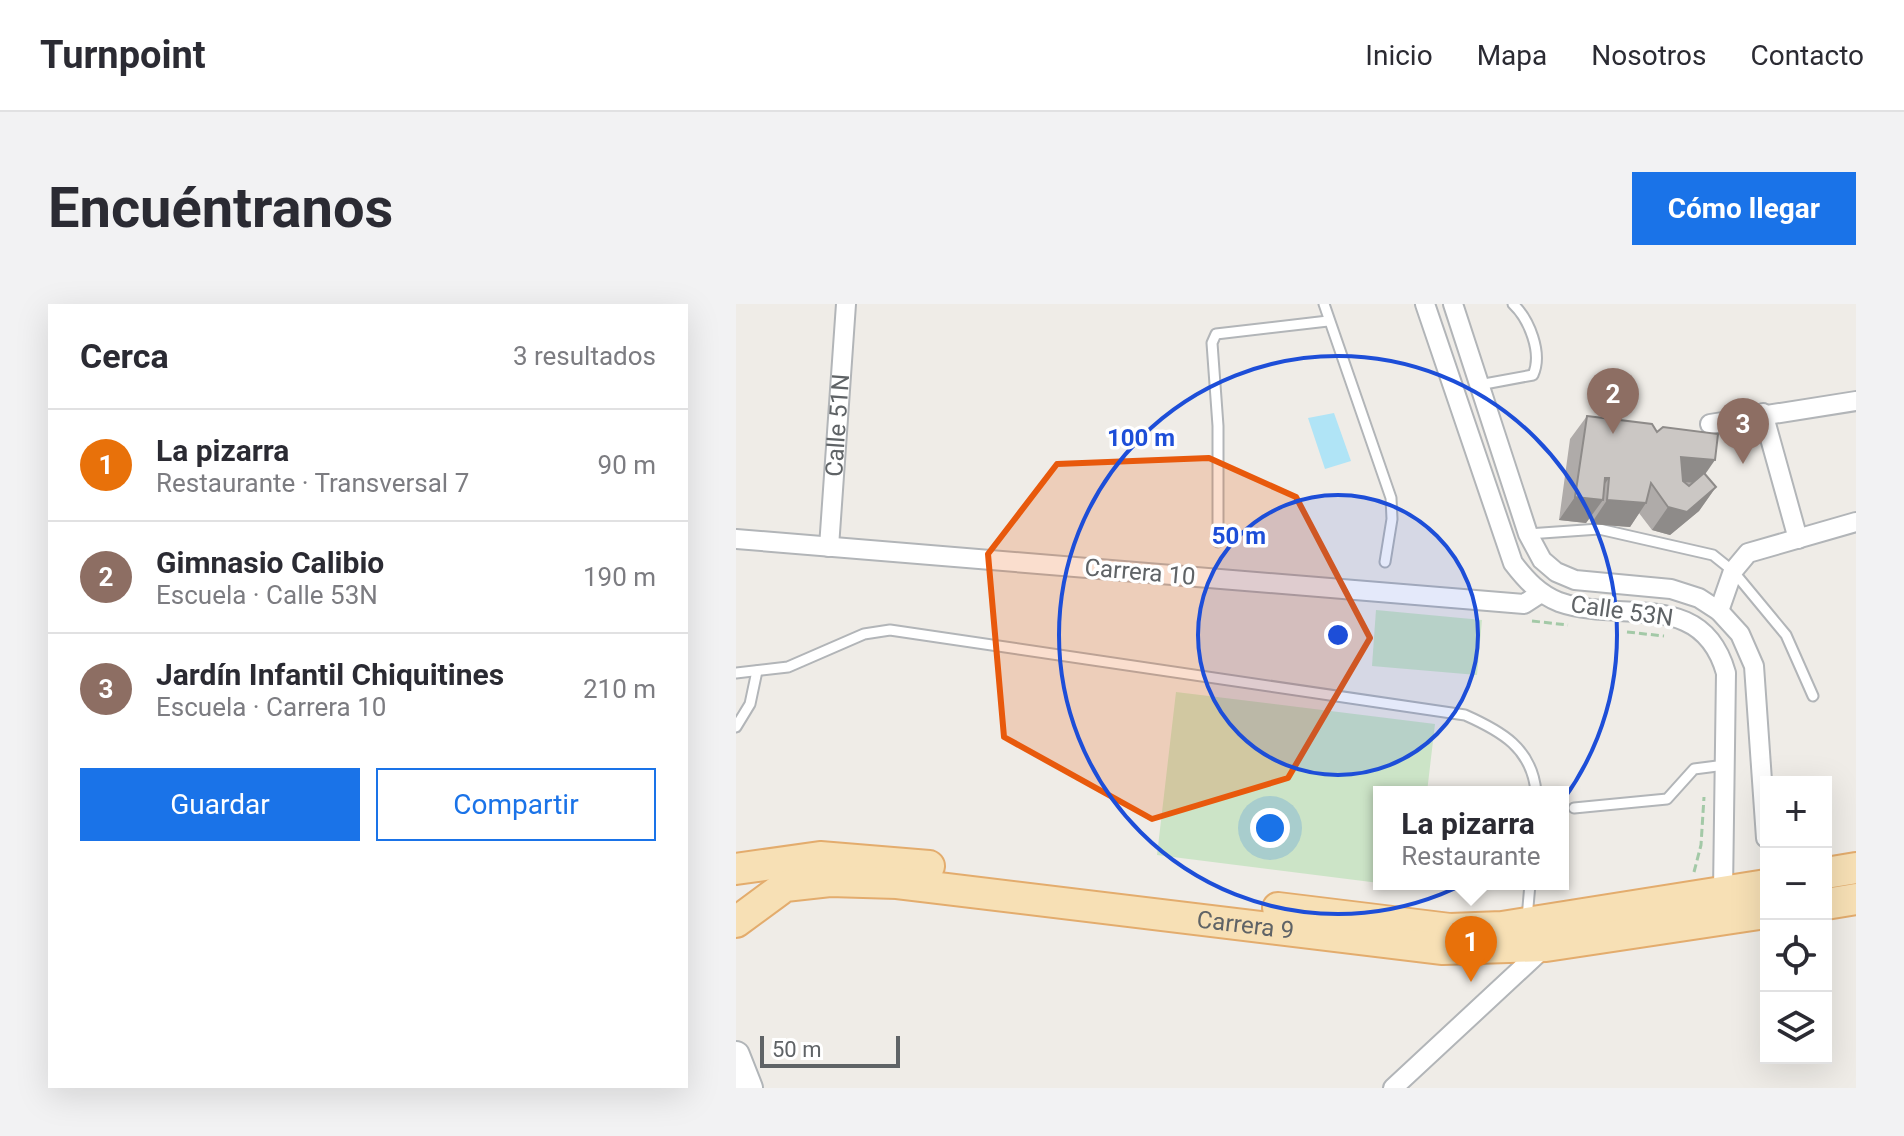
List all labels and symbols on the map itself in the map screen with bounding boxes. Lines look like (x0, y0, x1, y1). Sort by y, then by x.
pin: 2 (1587, 368, 1639, 434)
street label: Calle 51N (820, 373, 855, 478)
pin: 3 (1717, 398, 1769, 464)
text: 100 m (1107, 424, 1175, 452)
text: 50 m (1212, 522, 1266, 550)
street label: Carrera 10 (1083, 553, 1197, 591)
street label: Calle 53N (1569, 590, 1675, 632)
centre of rings (1324, 621, 1352, 649)
your location (1250, 808, 1290, 848)
street label: Carrera 9 (1195, 905, 1296, 945)
pin: 1 (1445, 916, 1497, 982)
scale bar (760, 1032, 900, 1068)

